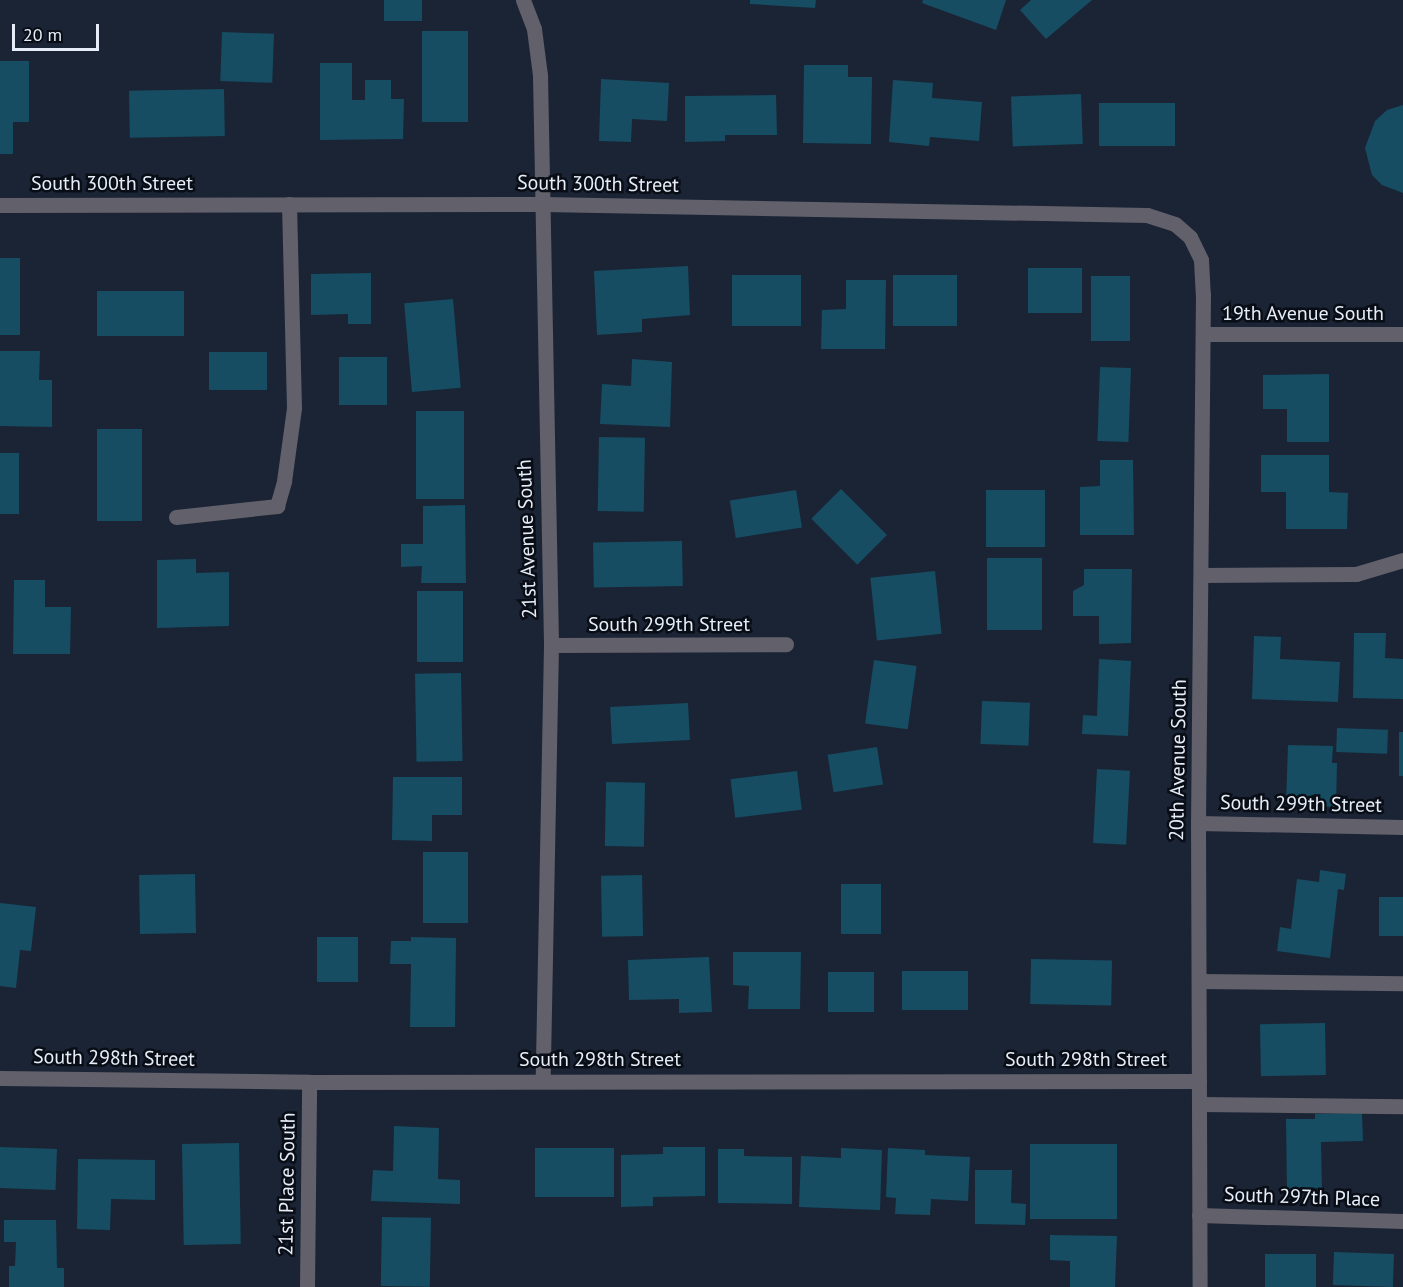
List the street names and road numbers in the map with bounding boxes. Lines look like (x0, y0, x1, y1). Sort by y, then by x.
street label: South 300th Street (31, 171, 193, 195)
street label: South 300th Street (517, 171, 679, 197)
street label: 19th Avenue South (1222, 301, 1384, 325)
street label: 21st Avenue South (512, 459, 542, 619)
street label: South 299th Street (588, 612, 750, 636)
street label: 20th Avenue South (1165, 679, 1191, 841)
street label: South 299th Street (1220, 791, 1382, 817)
street label: South 298th Street (33, 1045, 195, 1071)
street label: South 298th Street (519, 1047, 681, 1071)
street label: South 298th Street (1005, 1047, 1167, 1071)
street label: 21st Place South (274, 1112, 300, 1256)
street label: South 297th Place (1224, 1182, 1380, 1212)

